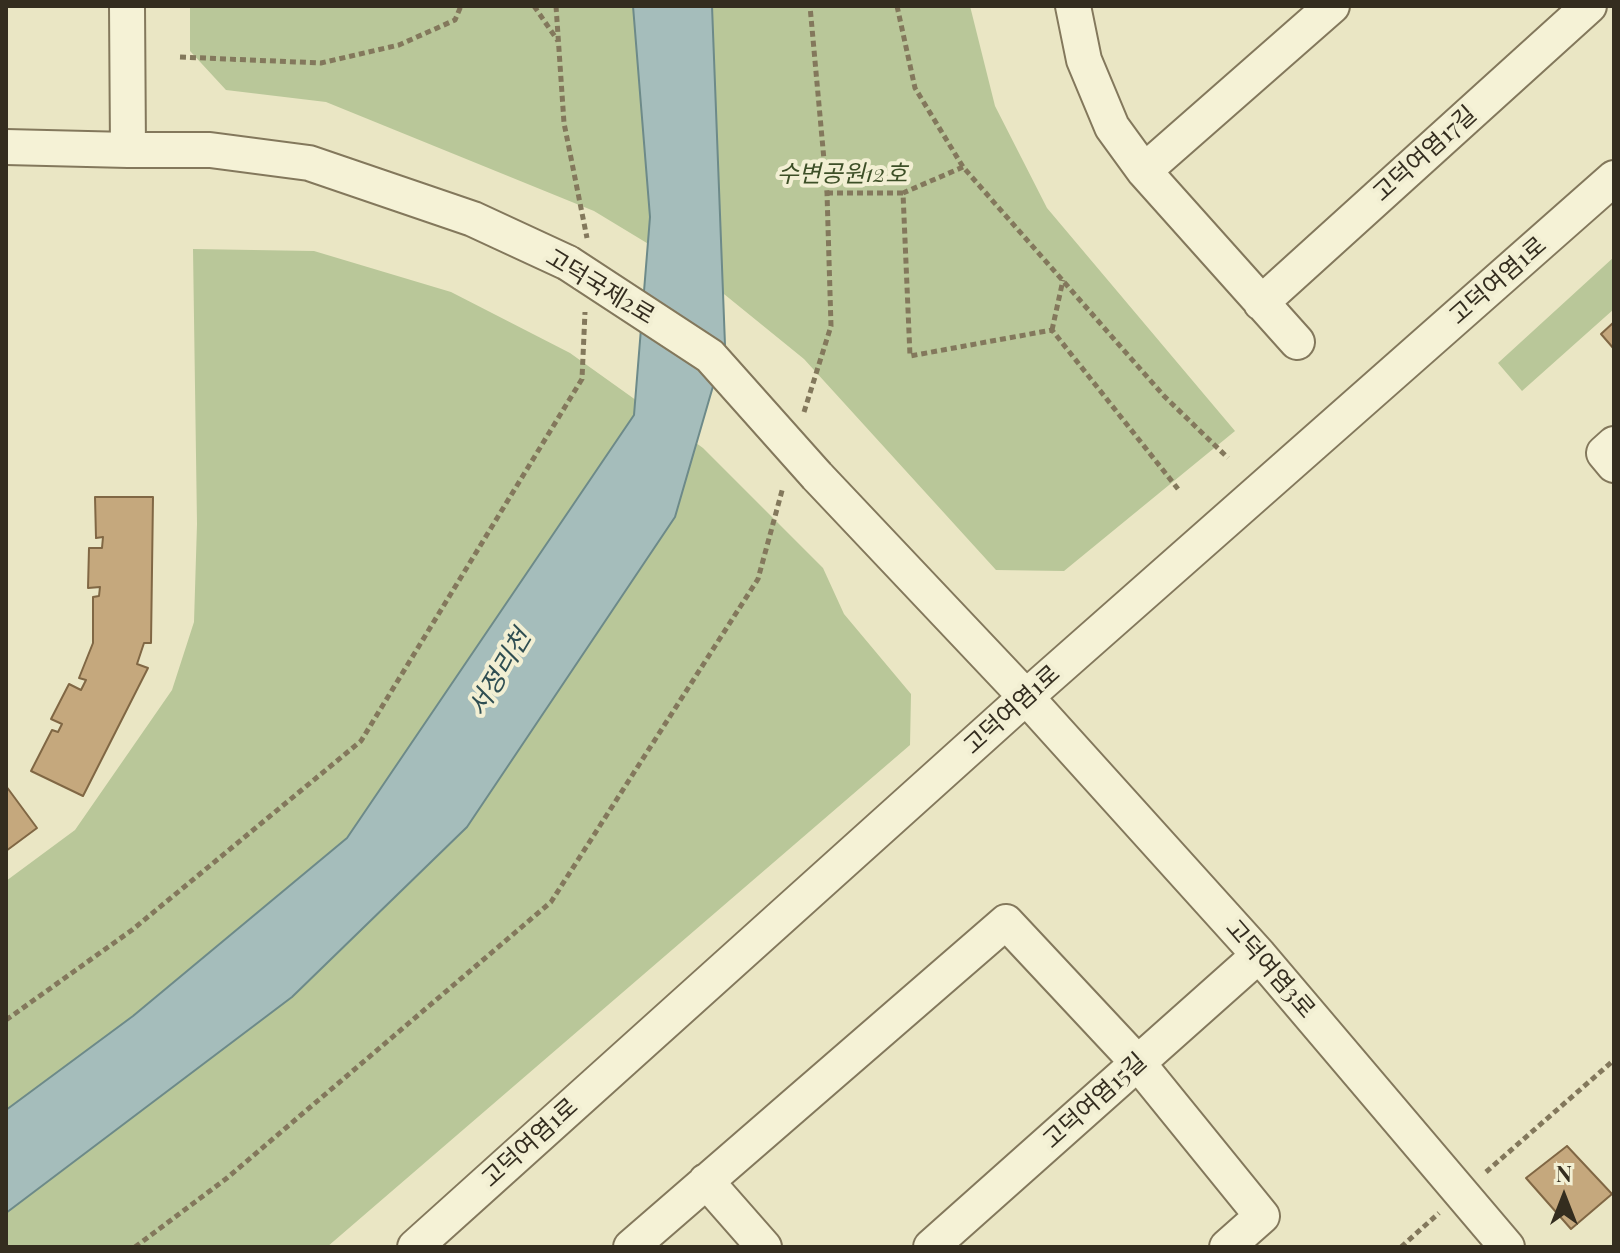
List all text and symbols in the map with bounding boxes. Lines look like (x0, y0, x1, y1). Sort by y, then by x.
street label: 고덕여염17길 (1367, 100, 1483, 208)
park label: 수변공원12호 (777, 161, 907, 189)
street label: 고덕여염1로 (1444, 231, 1552, 331)
street label: 고덕국제2로 (540, 243, 660, 331)
water label: 서정리천 (462, 624, 538, 722)
street label: 고덕여염1로 (958, 659, 1066, 761)
street label: 고덕여염3로 (1219, 914, 1321, 1024)
street label: 고덕여염15길 (1037, 1047, 1153, 1155)
street label: 고덕여염1로 (476, 1092, 584, 1194)
north arrow (1524, 1157, 1604, 1237)
text: N (1556, 1158, 1572, 1188)

